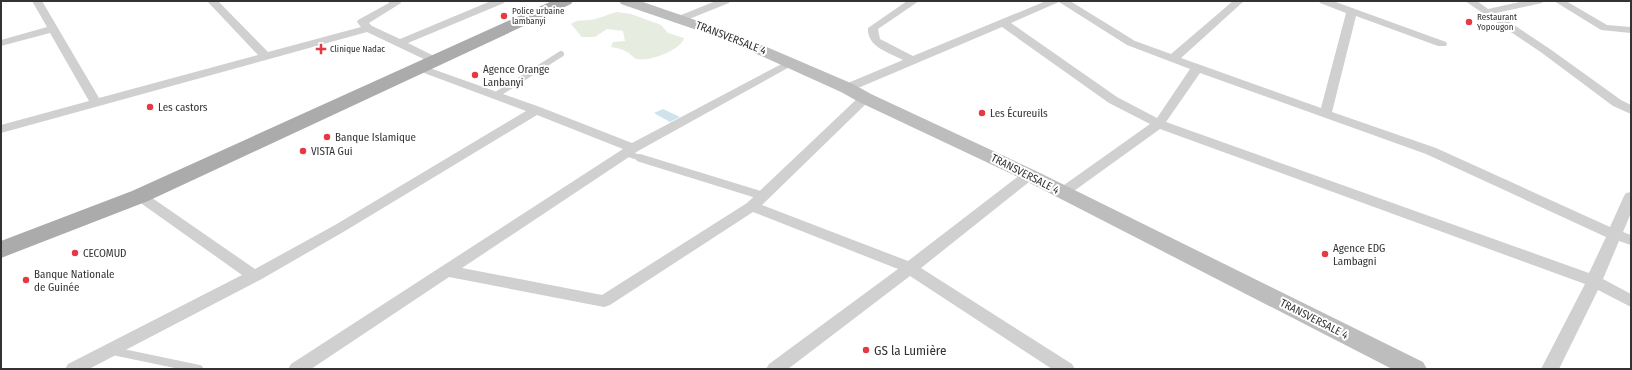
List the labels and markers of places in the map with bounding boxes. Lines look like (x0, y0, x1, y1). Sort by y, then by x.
place label: Police urbaine lambanyi (512, 6, 565, 26)
marker: Police urbaine lambanyi (499, 11, 509, 21)
place label: Restaurant Yopougon (1477, 12, 1517, 32)
marker: Restaurant Yopougon (1464, 17, 1474, 27)
marker: Clinique Nadac (315, 43, 327, 55)
place label: Clinique Nadac (330, 44, 385, 54)
place label: Agence Orange Lanbanyi (483, 63, 550, 89)
marker: Agence Orange Lanbanyi (470, 70, 480, 80)
place label: Les castors (158, 101, 208, 114)
marker: Les castors (145, 102, 155, 112)
place label: Les Écureuils (990, 106, 1048, 120)
marker: Les Écureuils (977, 108, 987, 118)
place label: Banque Islamique (335, 131, 416, 144)
marker: Banque Islamique (322, 132, 332, 142)
place label: VISTA Gui (311, 145, 353, 158)
marker: VISTA Gui (298, 146, 308, 156)
place label: Agence EDG Lambagni (1333, 242, 1385, 268)
place label: CECOMUD (83, 247, 127, 260)
marker: CECOMUD (70, 248, 80, 258)
marker: Agence EDG Lambagni (1320, 249, 1330, 259)
place label: Banque Nationale de Guinée (34, 268, 114, 294)
marker: Banque Nationale de Guinée (21, 275, 31, 285)
place label: GS la Lumière (874, 343, 946, 358)
marker: GS la Lumière (861, 345, 871, 355)

